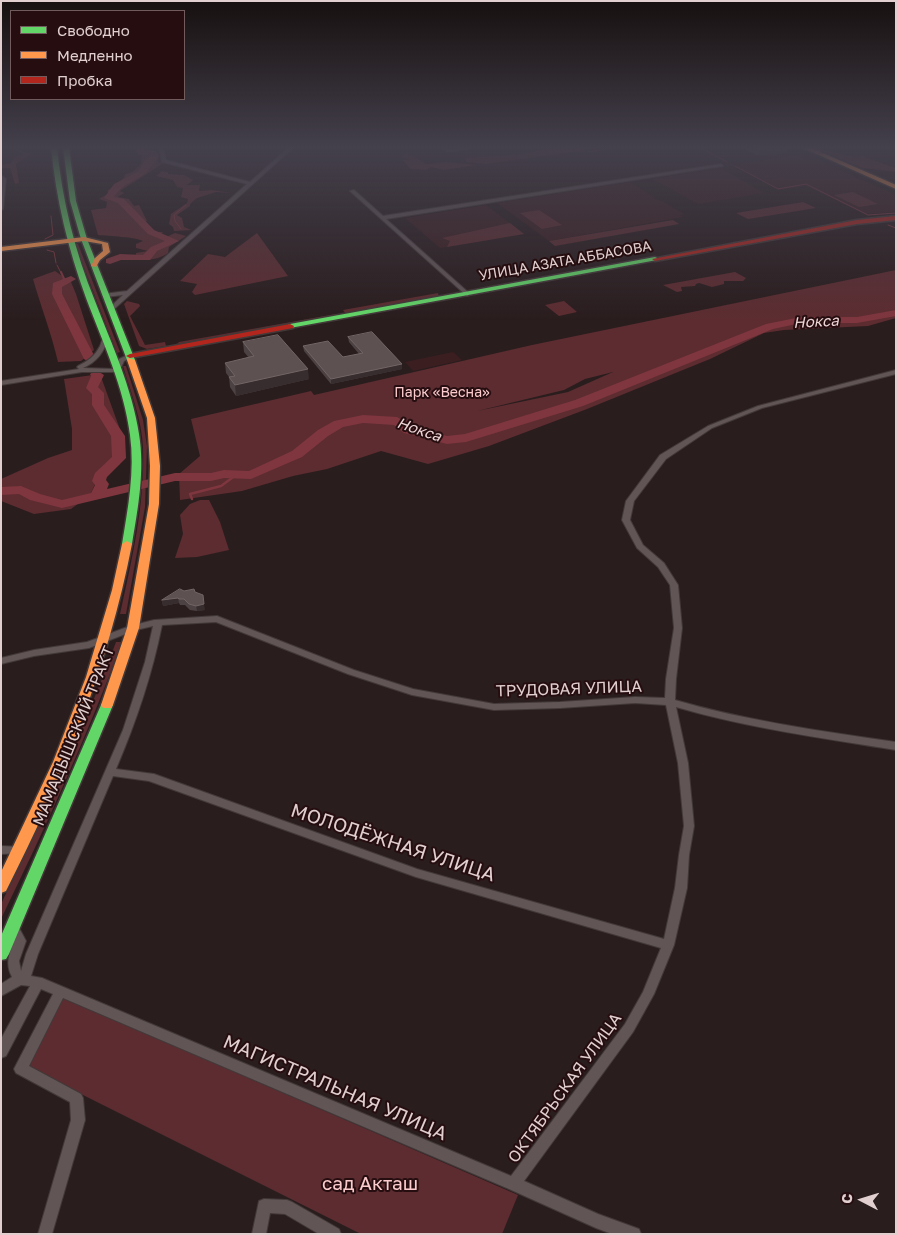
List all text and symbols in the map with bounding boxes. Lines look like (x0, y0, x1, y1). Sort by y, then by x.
legend (10, 10, 185, 100)
text: Свободно (57, 21, 130, 39)
text: Медленно (57, 46, 133, 64)
text: Пробка (57, 71, 112, 89)
street label: УЛИЦА АЗАТА АББАСОВА (477, 238, 653, 284)
water label: Нокса (793, 312, 839, 332)
park label: Парк «Весна» (394, 385, 490, 401)
water label: Нокса (395, 414, 443, 446)
street label: МАМАДЫШСКИЙ ТРАКТ (29, 643, 119, 829)
street label: ТРУДОВАЯ УЛИЦА (496, 677, 642, 701)
street label: МОЛОДЁЖНАЯ УЛИЦА (288, 799, 498, 887)
street label: ОКТЯБРЬСКАЯ УЛИЦА (504, 1009, 626, 1167)
street label: МАГИСТРАЛЬНАЯ УЛИЦА (220, 1030, 450, 1146)
park label: сад Акташ (322, 1173, 418, 1195)
north arrow (837, 1175, 887, 1225)
text: С (838, 1193, 855, 1204)

